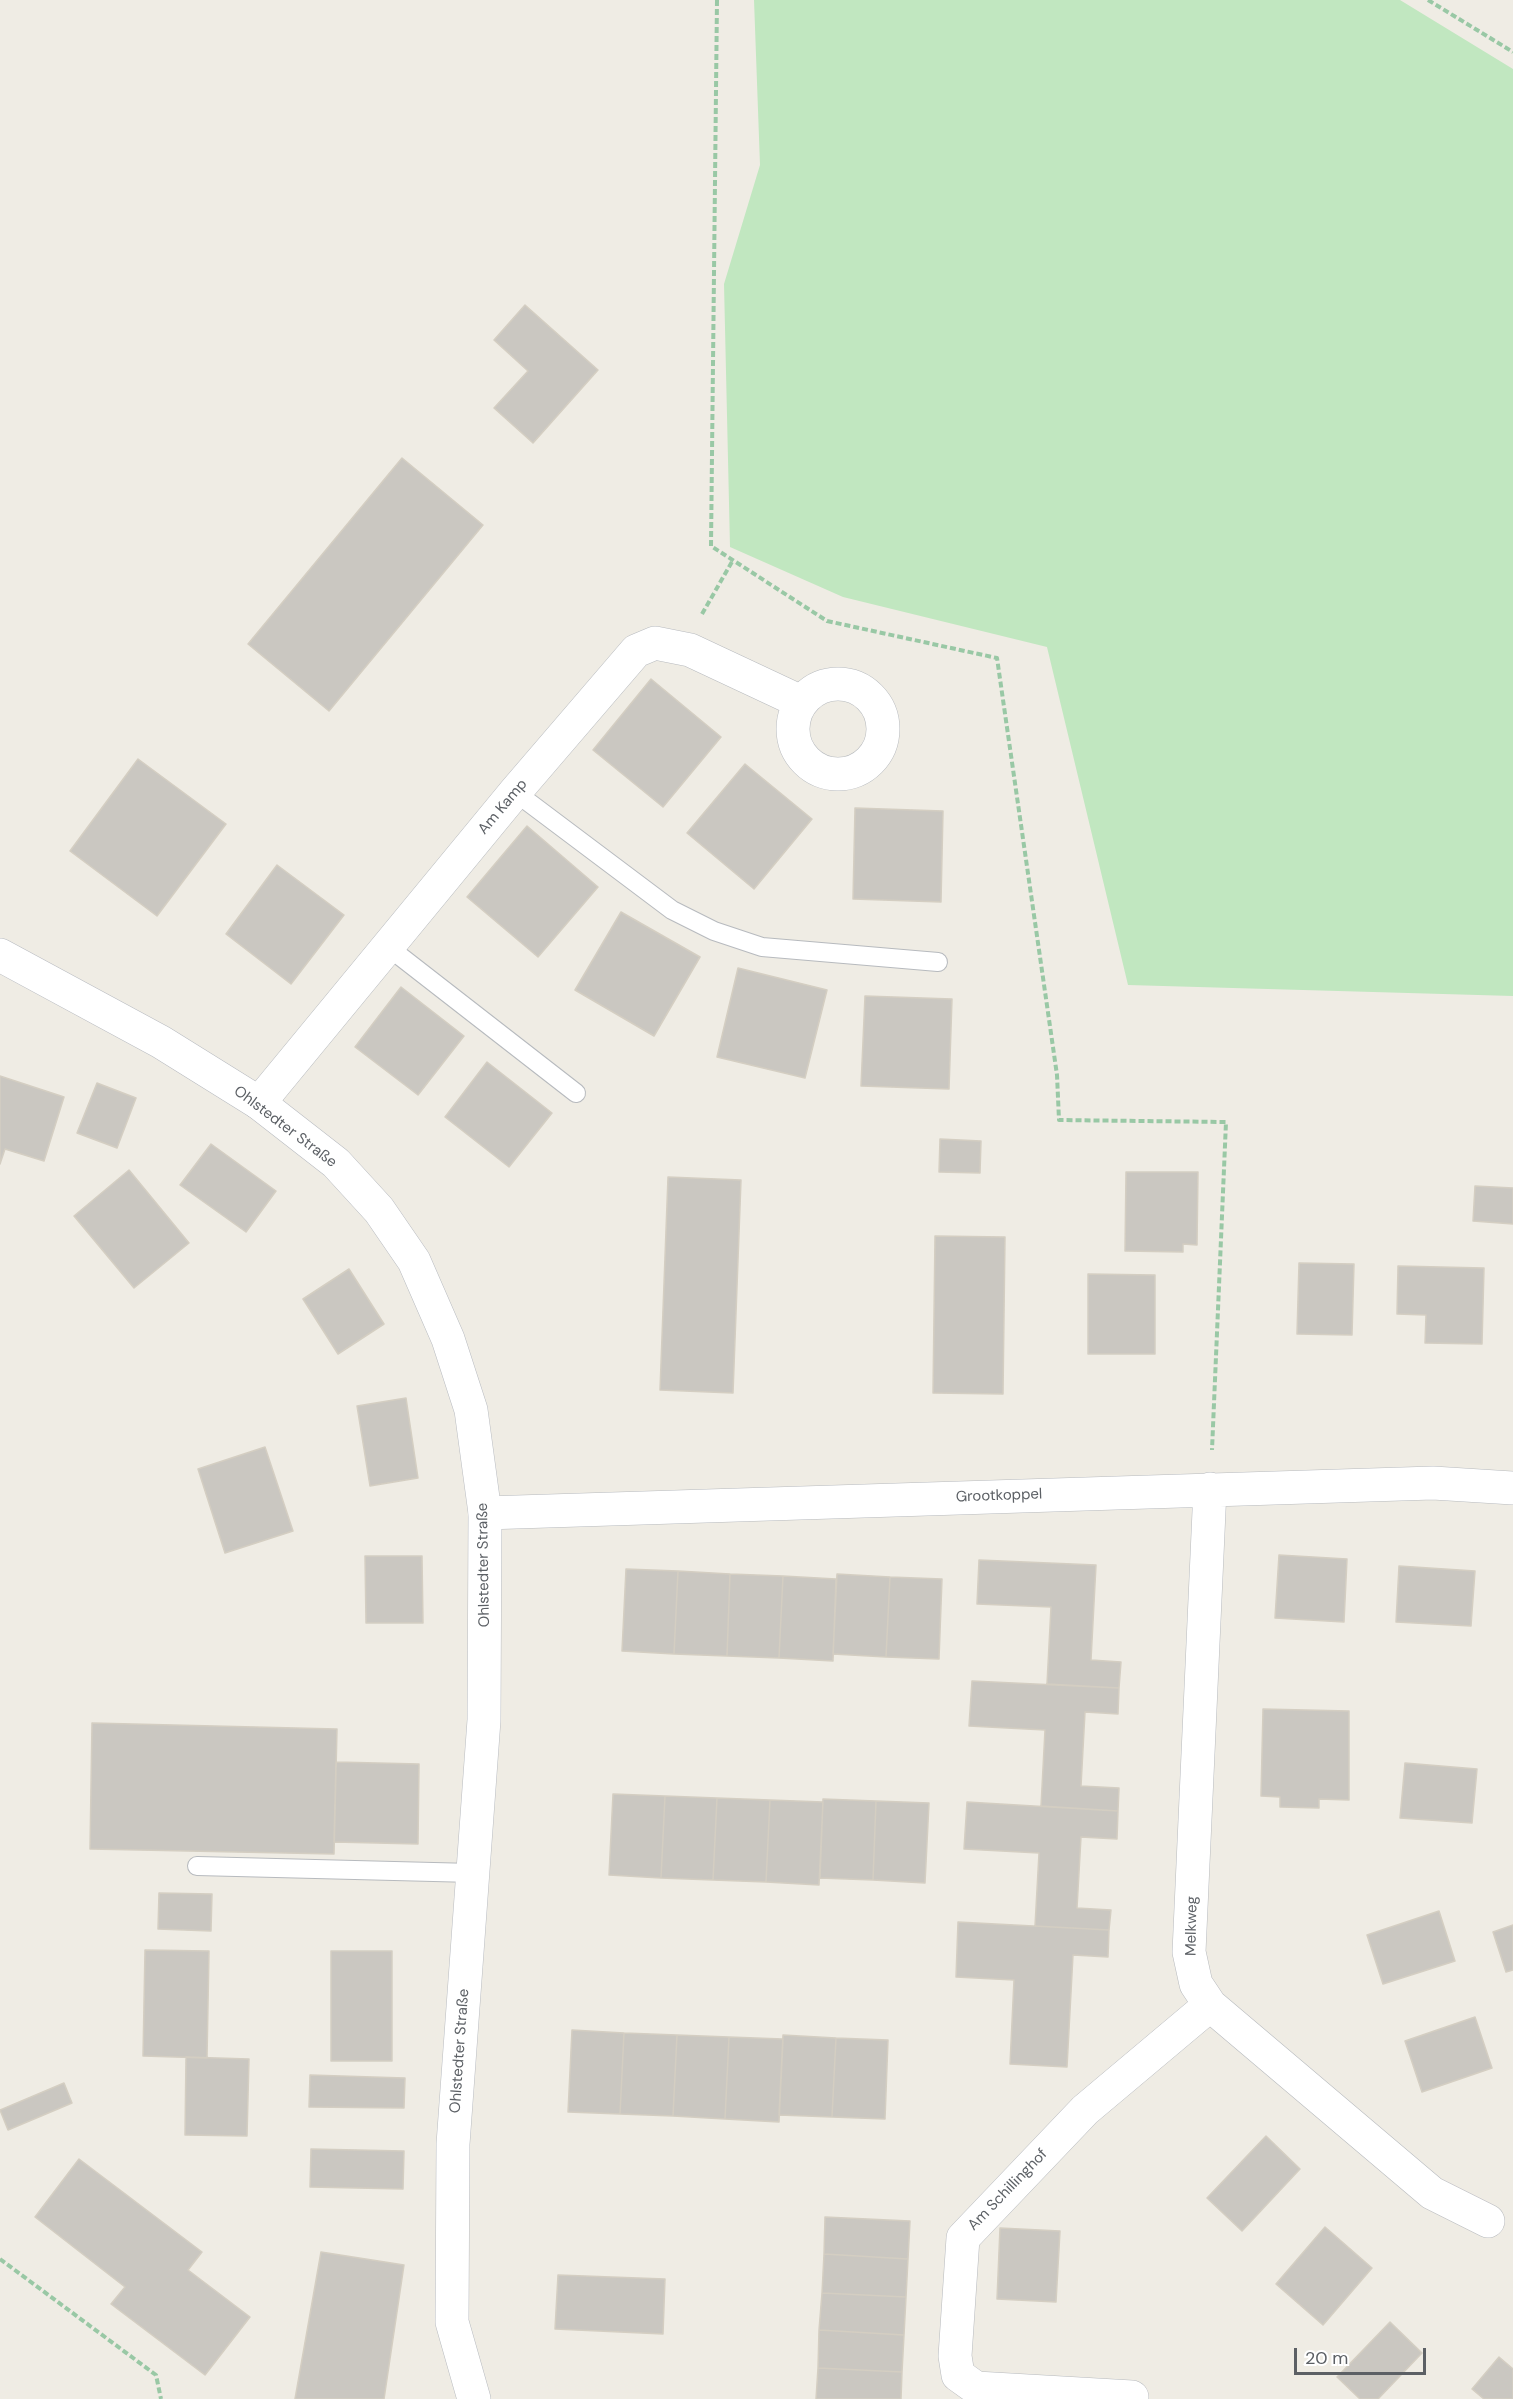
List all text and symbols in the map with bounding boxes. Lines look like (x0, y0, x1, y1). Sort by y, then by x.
street label: Am Kamp (475, 776, 531, 838)
street label: Ohlstedter Straße (230, 1082, 340, 1172)
street label: Grootkoppel (955, 1485, 1043, 1507)
street label: Ohlstedter Straße (474, 1503, 494, 1627)
street label: Melkweg (1182, 1896, 1202, 1956)
street label: Ohlstedter Straße (447, 1988, 473, 2114)
street label: Am Schillinghof (964, 2145, 1052, 2235)
scale bar (1297, 2336, 1429, 2374)
text: 20 m (1305, 2346, 1348, 2370)

